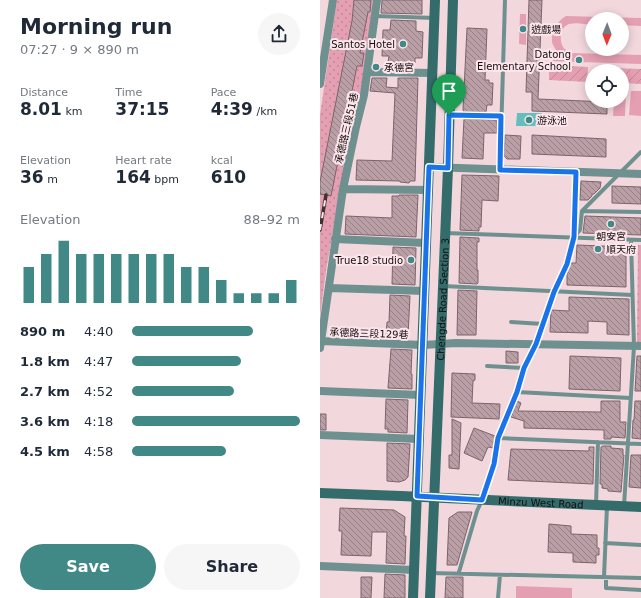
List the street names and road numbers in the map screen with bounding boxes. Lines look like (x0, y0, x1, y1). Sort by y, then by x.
street label: 承德路三段51巷 (333, 91, 360, 165)
street label: Chengde Road Section 3 (435, 238, 451, 361)
street label: 承德路三段129巷 (329, 327, 409, 340)
street label: Minzu West Road (498, 495, 584, 510)

